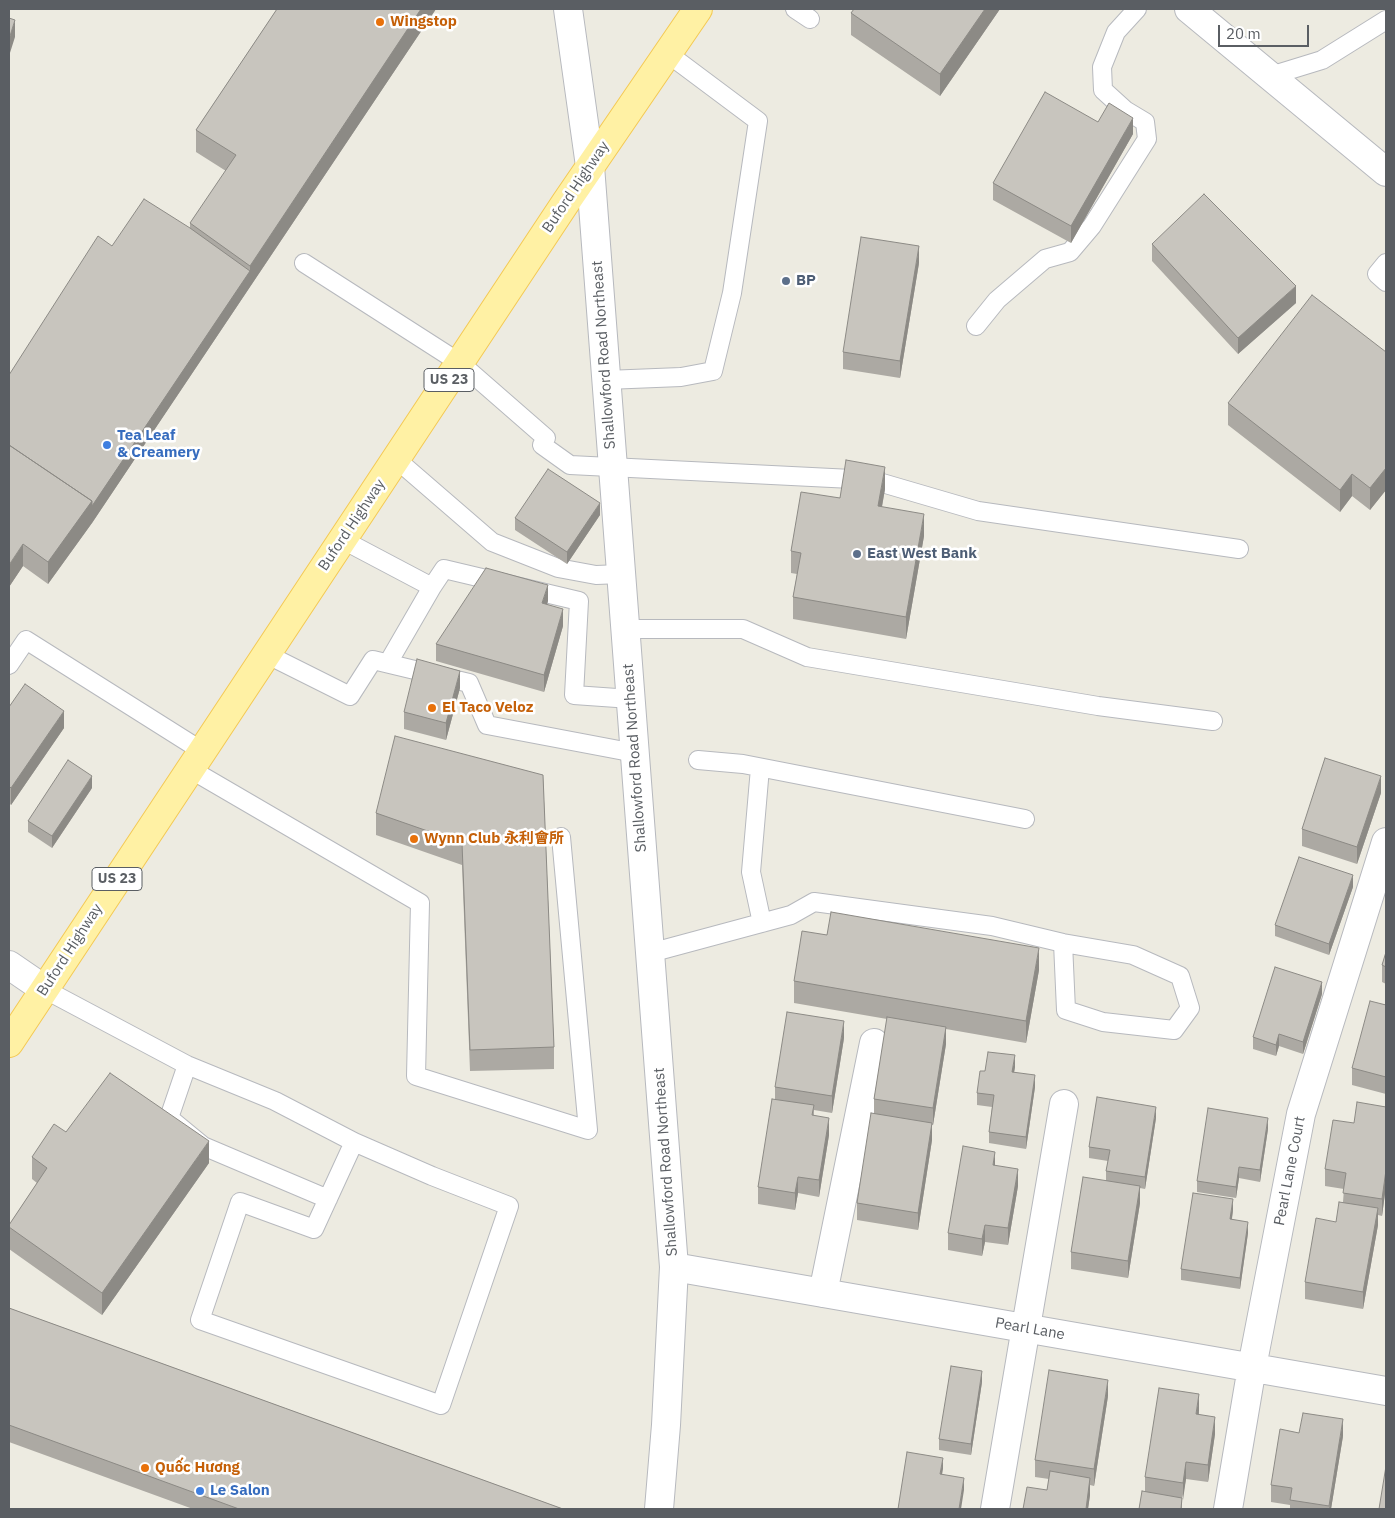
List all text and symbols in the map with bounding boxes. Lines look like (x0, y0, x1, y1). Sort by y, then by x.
place label: Wingstop (390, 13, 457, 31)
scale bar (1220, 15, 1311, 47)
marker: Wingstop (374, 16, 386, 28)
text: 20 m (1226, 24, 1261, 43)
street label: Buford Highway (539, 138, 613, 236)
street label: Shallowford Road Northeast (588, 260, 620, 450)
place label: BP (796, 272, 816, 290)
marker: BP (780, 275, 792, 287)
road number: US 23 (424, 368, 474, 392)
place label: Tea Leaf & Creamery (117, 427, 200, 462)
marker: Tea Leaf & Creamery (101, 439, 113, 451)
street label: Buford Highway (315, 476, 389, 574)
place label: East West Bank (867, 545, 977, 563)
marker: East West Bank (851, 548, 863, 560)
street label: Shallowford Road Northeast (619, 663, 651, 853)
place label: El Taco Veloz (442, 699, 533, 717)
marker: El Taco Veloz (426, 702, 438, 714)
place label: Wynn Club 永利會所 (424, 830, 564, 848)
marker: Wynn Club 永利會所 (408, 833, 420, 845)
road number: US 23 (92, 868, 142, 891)
street label: Buford Highway (33, 900, 107, 1000)
street label: Shallowford Road Northeast (650, 1067, 682, 1257)
street label: Pearl Lane Court (1271, 1115, 1309, 1227)
street label: Pearl Lane (994, 1314, 1066, 1344)
place label: Quốc Hương (155, 1459, 240, 1477)
marker: Quốc Hương (139, 1462, 151, 1474)
place label: Le Salon (210, 1482, 270, 1500)
marker: Le Salon (194, 1485, 206, 1497)

